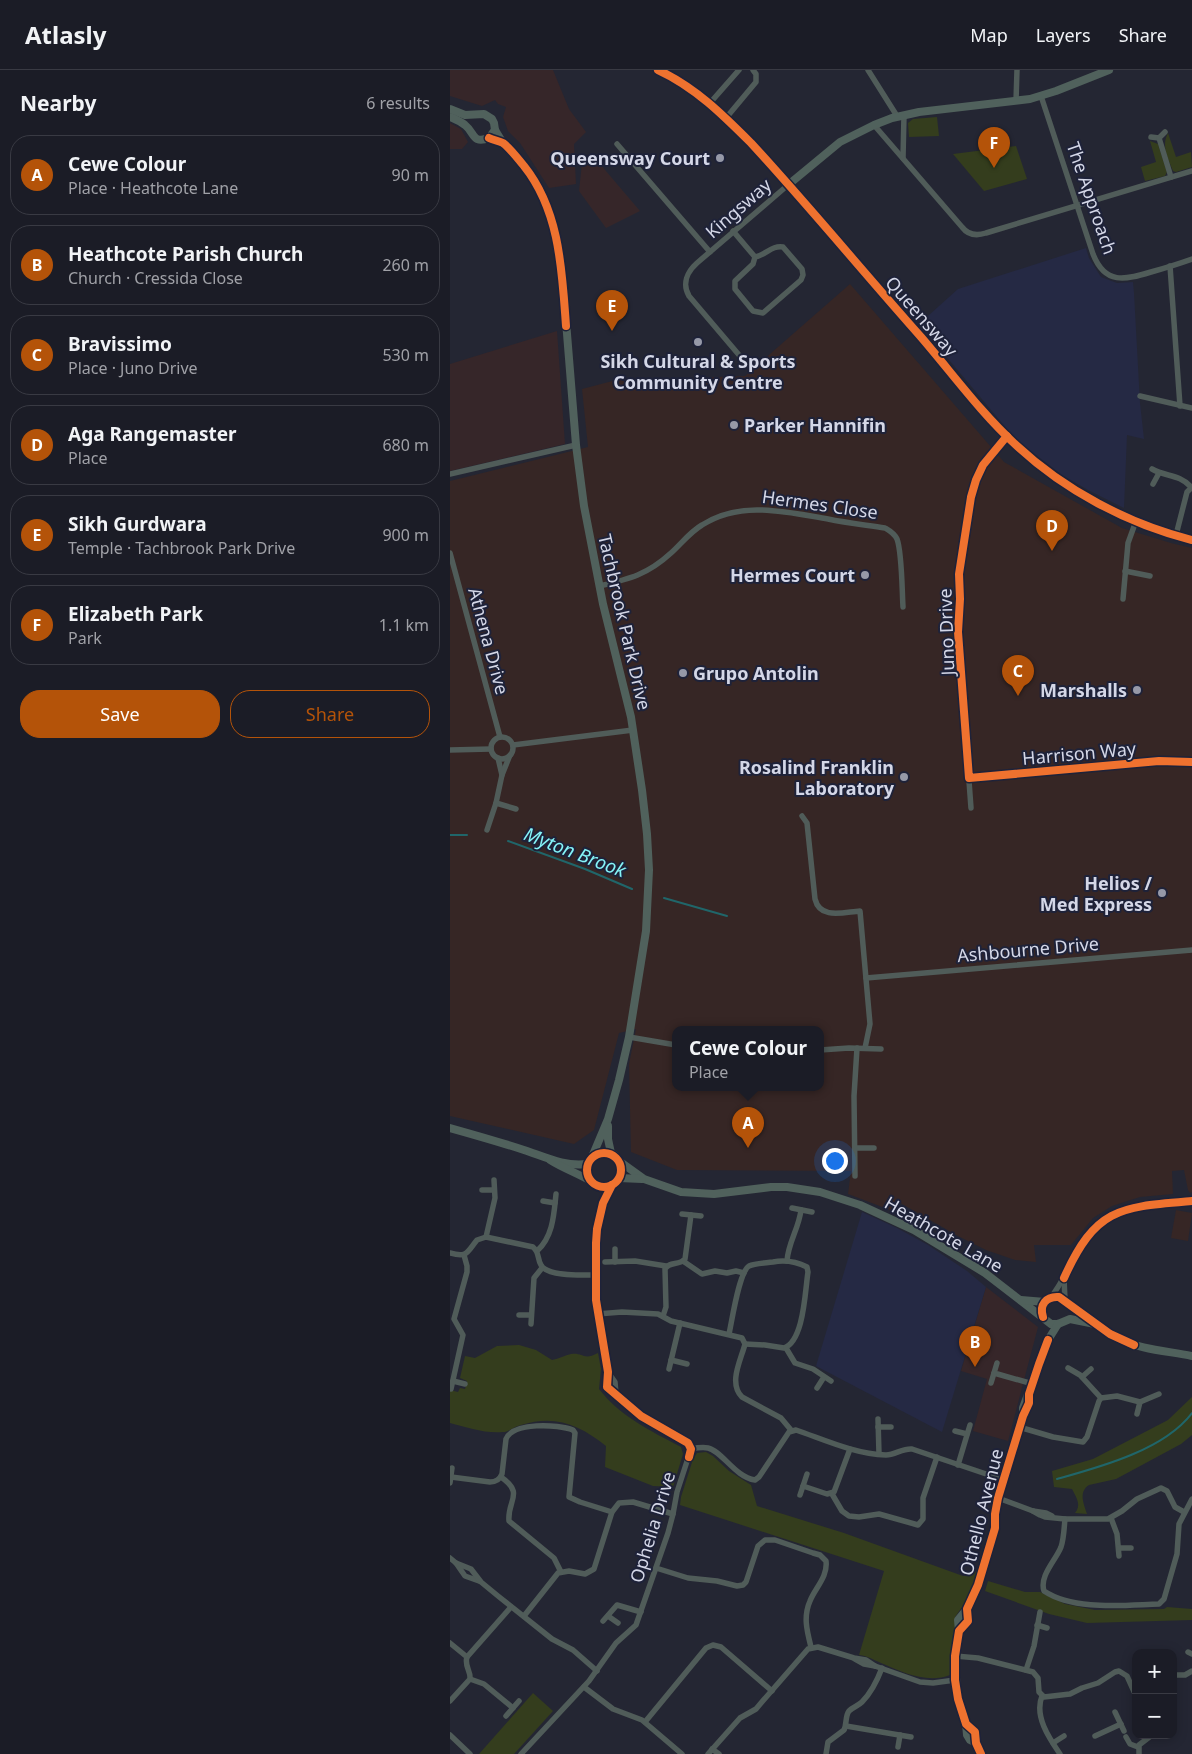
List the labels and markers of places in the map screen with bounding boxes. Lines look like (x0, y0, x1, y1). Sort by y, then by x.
pin: F (978, 127, 1010, 168)
place label: Queensway Court (550, 146, 710, 170)
marker: Queensway Court (714, 152, 726, 164)
pin: E (596, 290, 628, 331)
marker: Sikh Cultural & Sports Community Centre (692, 336, 704, 348)
place label: Sikh Cultural & Sports Community Centre (600, 349, 796, 394)
place label: Parker Hannifin (744, 413, 886, 437)
marker: Parker Hannifin (728, 419, 740, 431)
pin: D (1036, 510, 1068, 551)
place label: Hermes Court (730, 563, 855, 587)
marker: Hermes Court (859, 569, 871, 581)
pin: C (1002, 655, 1034, 696)
place label: Grupo Antolin (693, 661, 819, 685)
marker: Grupo Antolin (677, 667, 689, 679)
place label: Marshalls (1040, 678, 1127, 702)
marker: Marshalls (1131, 684, 1143, 696)
place label: Rosalind Franklin Laboratory (739, 755, 895, 800)
marker: Rosalind Franklin Laboratory (898, 771, 910, 783)
place label: Helios / Med Express (1040, 871, 1153, 916)
marker: Helios / Med Express (1156, 887, 1168, 899)
pin: A (732, 1107, 764, 1148)
pin: B (959, 1326, 991, 1367)

